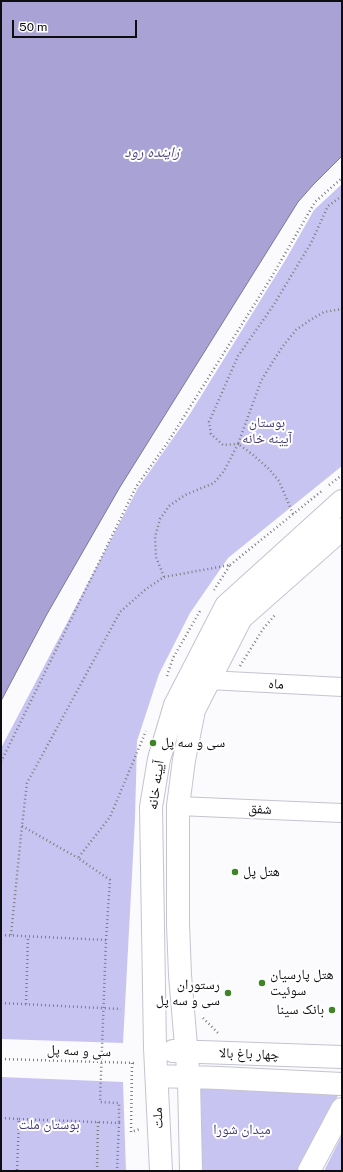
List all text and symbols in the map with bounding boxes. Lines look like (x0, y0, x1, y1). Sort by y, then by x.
scale bar (14, 12, 139, 38)
text: 50 m (19, 20, 47, 34)
water label: زاینده رود (125, 143, 179, 161)
park label: بوستان آیینه خانه (242, 415, 292, 448)
street label: ماه (268, 675, 284, 693)
place label: سی و سه پل (161, 735, 225, 751)
marker: سی و سه پل (148, 738, 158, 748)
street label: آیینه خانه (144, 759, 168, 811)
street label: شفق (248, 800, 272, 818)
place label: هتل پل (243, 864, 280, 880)
marker: هتل پل (230, 867, 240, 877)
place label: هتل پارسیان سوئیت (270, 967, 334, 1000)
place label: رستوران سی و سه پل (156, 977, 220, 1010)
marker: هتل پارسیان سوئیت (257, 978, 267, 988)
marker: رستوران سی و سه پل (223, 988, 233, 998)
place label: بانک سینا (277, 1002, 324, 1018)
marker: بانک سینا (327, 1005, 337, 1015)
street label: سی و سه پل (47, 1041, 111, 1061)
street label: چهار باغ بالا (218, 1045, 280, 1063)
street label: ملت (149, 1107, 167, 1129)
park label: بوستان ملت (18, 1117, 80, 1133)
park label: میدان شورا (213, 1122, 271, 1138)

